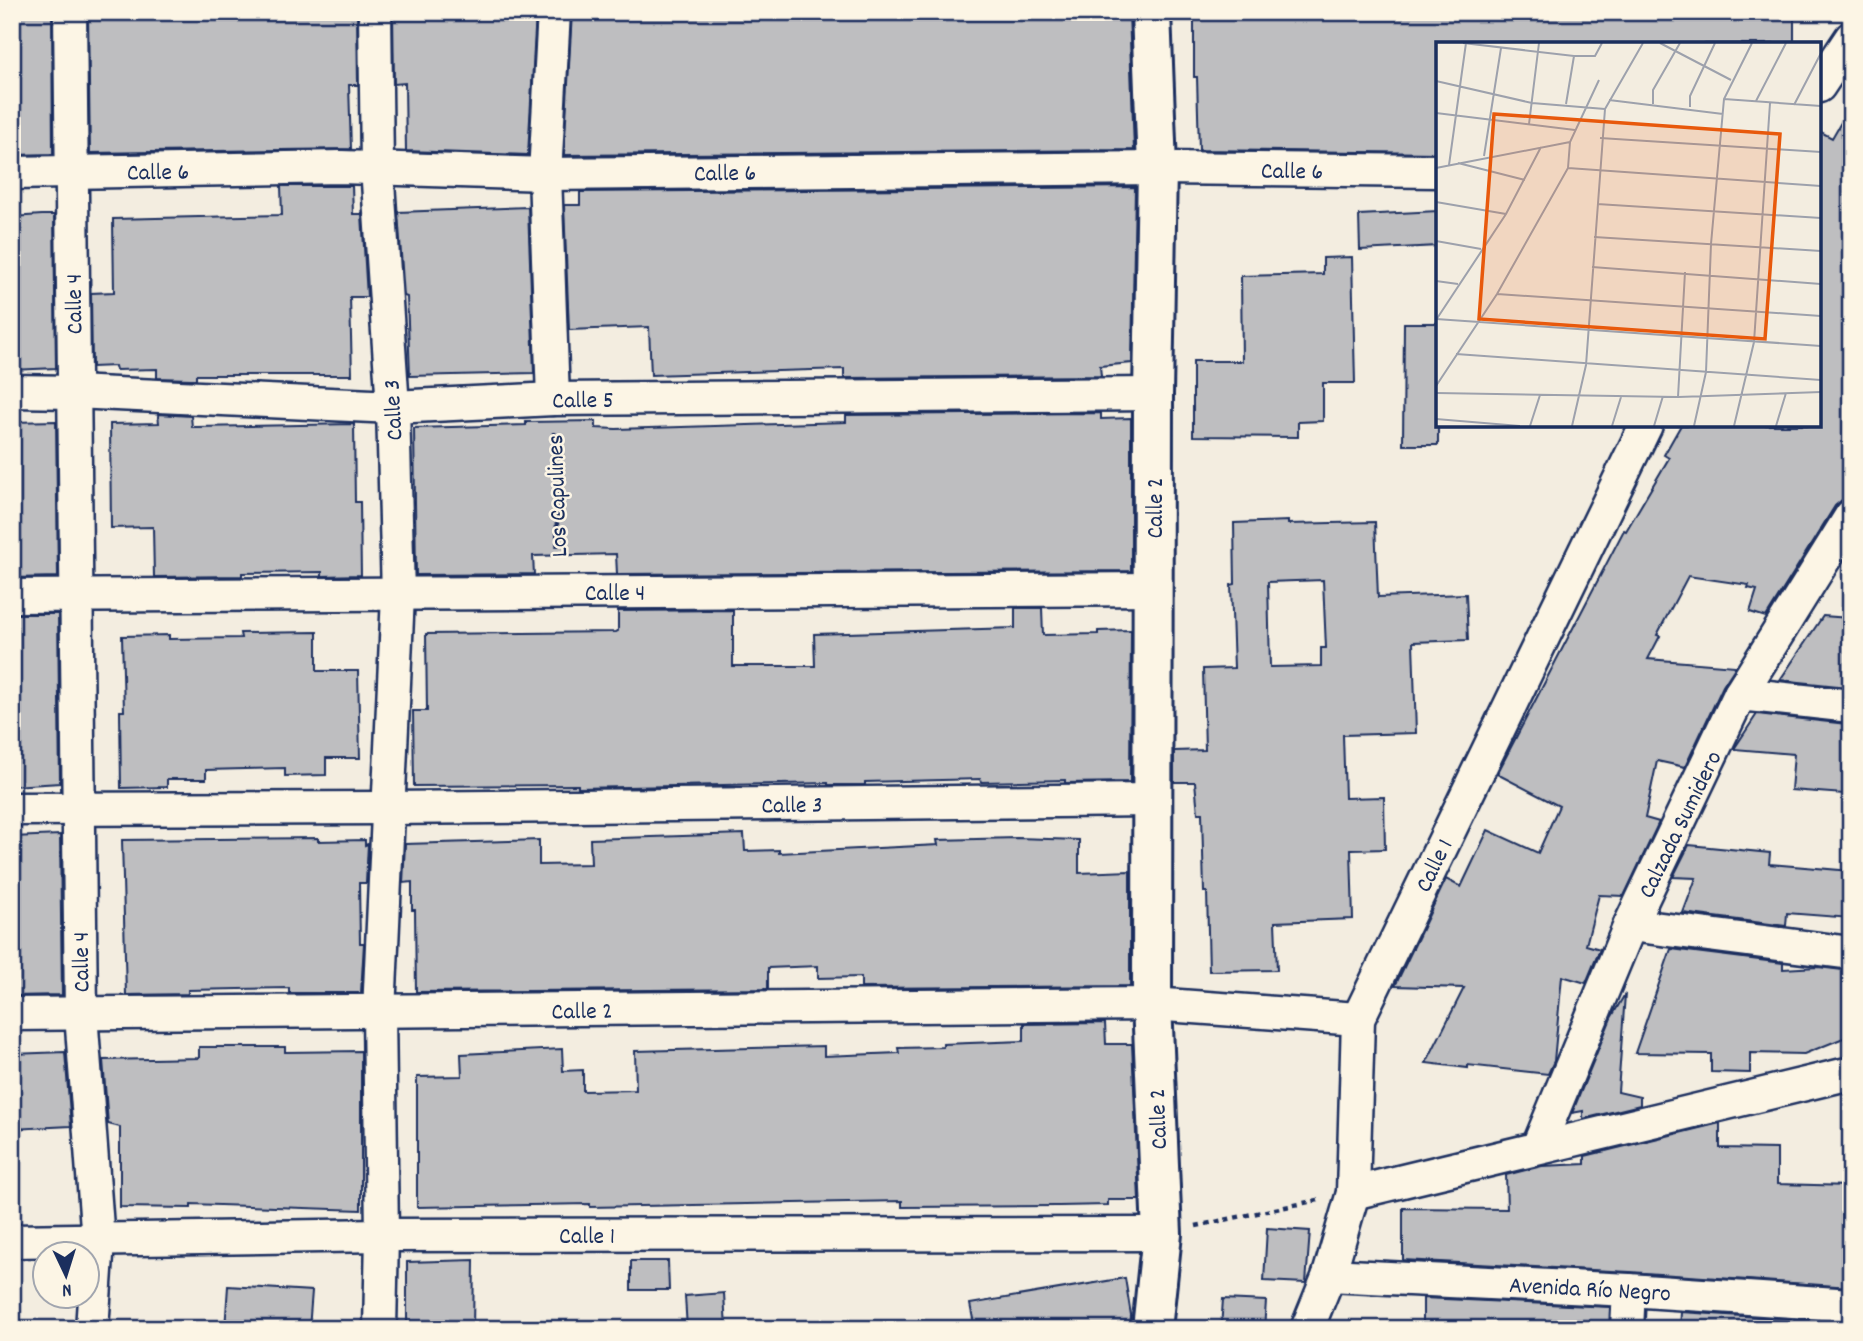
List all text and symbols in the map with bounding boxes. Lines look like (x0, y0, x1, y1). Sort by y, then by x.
inset map (1436, 42, 1821, 427)
street label: Calle 6 (1260, 155, 1323, 191)
street label: Calle 6 (127, 156, 190, 192)
street label: Calle 6 (694, 157, 757, 193)
street label: Calle 4 (58, 273, 94, 335)
street label: Calle 3 (376, 378, 414, 441)
street label: Calle 5 (552, 384, 614, 420)
street label: Los Capulines (540, 434, 578, 558)
street label: Calle 2 (1140, 477, 1174, 539)
street label: Calle 4 (585, 578, 645, 612)
street label: Calzada Sumidero (1631, 746, 1732, 905)
street label: Calle 3 (761, 789, 823, 825)
street label: Calle 1 (1408, 834, 1463, 899)
street label: Calle 4 (65, 931, 101, 993)
street label: Calle 2 (551, 995, 613, 1031)
street label: Calle 2 (1142, 1088, 1178, 1150)
street label: Calle 1 (559, 1221, 615, 1255)
north arrow (32, 1240, 102, 1310)
street label: Avenida Río Negro (1508, 1270, 1672, 1312)
text: N (61, 1275, 73, 1302)

